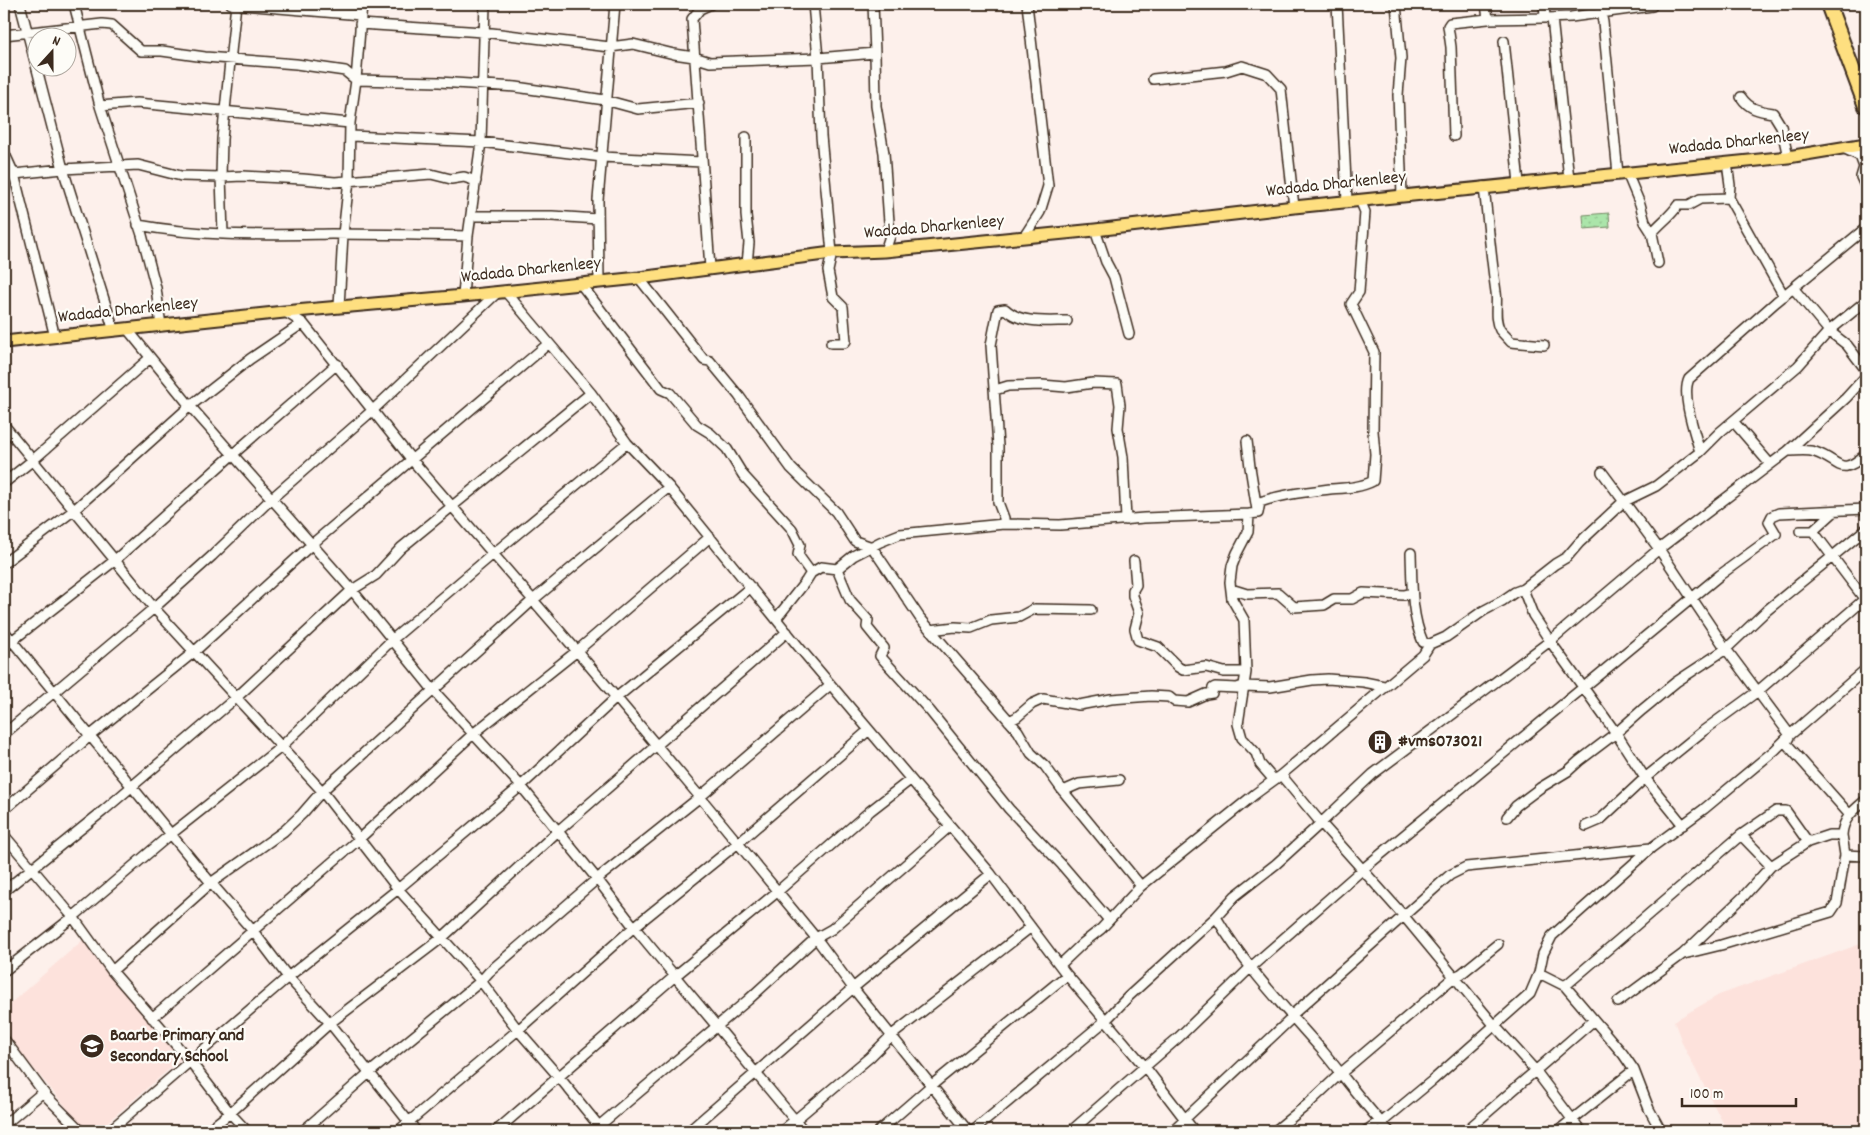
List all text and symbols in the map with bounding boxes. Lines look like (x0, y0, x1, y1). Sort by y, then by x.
north arrow (28, 28, 78, 78)
text: N (49, 31, 63, 52)
street label: Wadada Dharkenleey (1668, 123, 1811, 163)
street label: Wadada Dharkenleey (1265, 165, 1408, 205)
street label: Wadada Dharkenleey (863, 209, 1006, 247)
street label: Wadada Dharkenleey (460, 251, 603, 291)
street label: Wadada Dharkenleey (57, 291, 200, 331)
building icon: #vms073021 (1367, 729, 1393, 755)
place label: #vms073021 (1398, 730, 1482, 755)
place label: Baarbe Primary and Secondary School (110, 1024, 244, 1070)
school or university icon: Baarbe Primary and Secondary School (79, 1033, 105, 1059)
scale bar (1682, 1075, 1796, 1107)
text: 100 m (1690, 1084, 1723, 1106)

